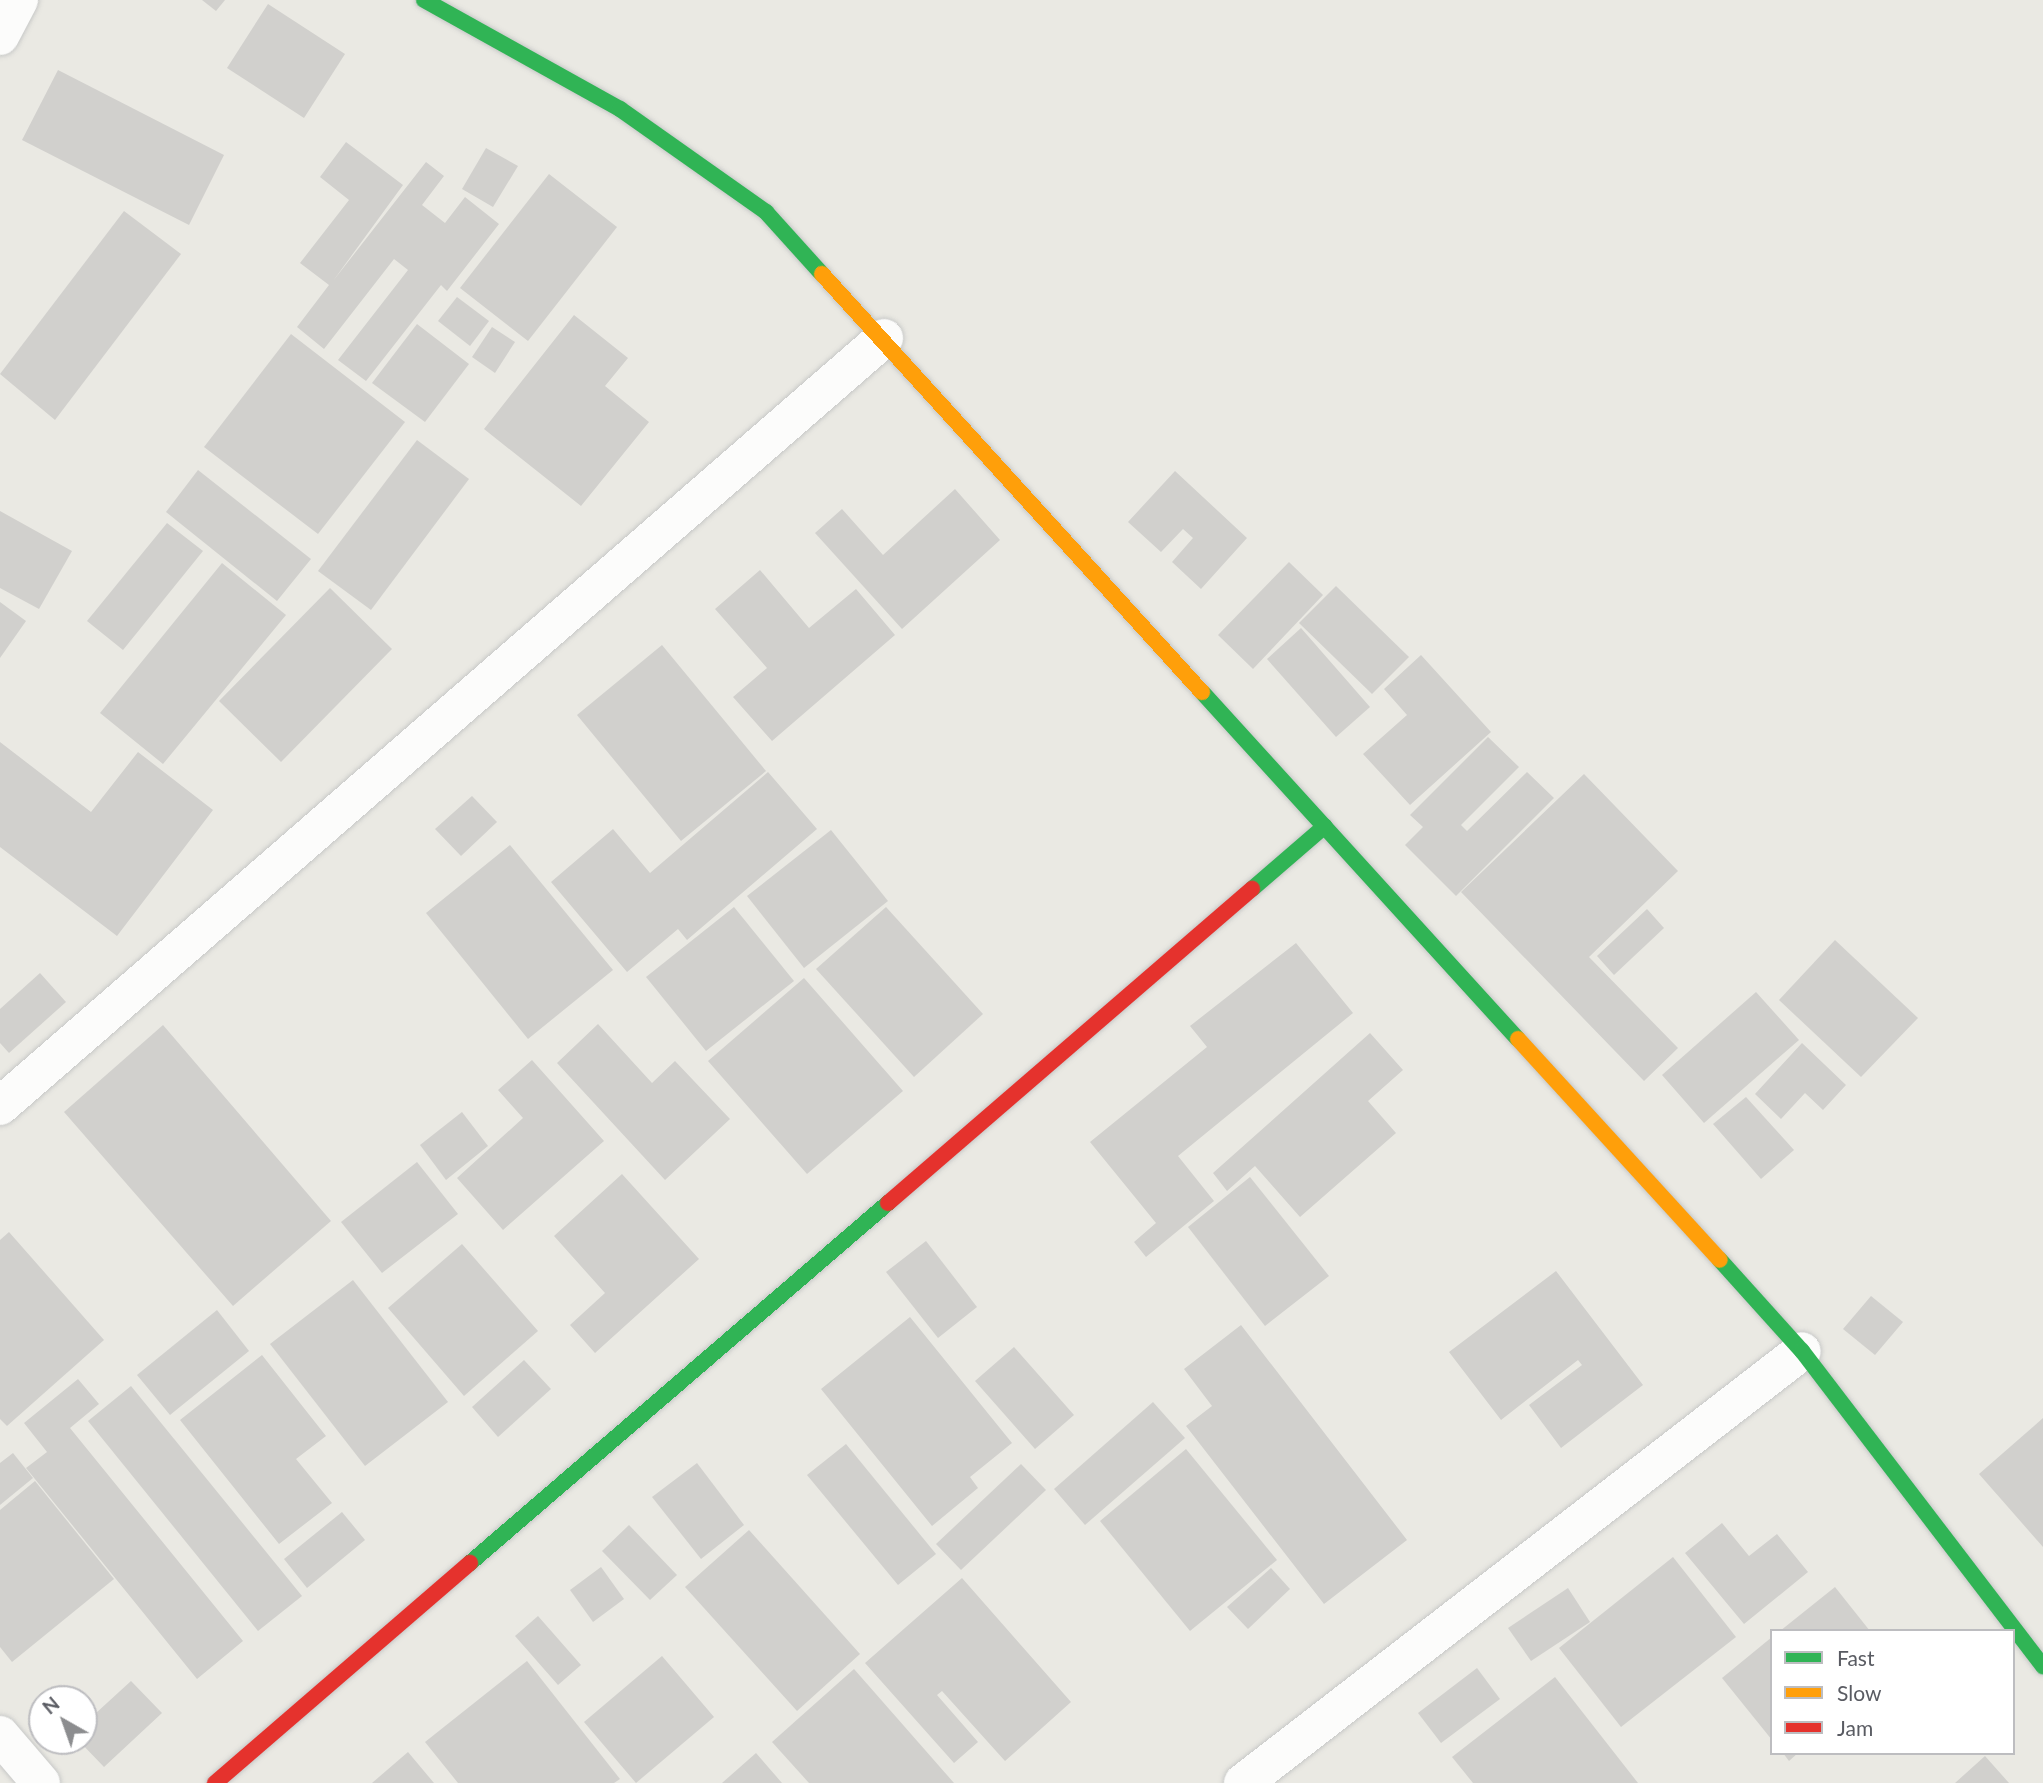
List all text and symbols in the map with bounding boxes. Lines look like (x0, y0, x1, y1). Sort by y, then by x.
legend (1770, 1629, 2015, 1755)
text: Fast (1837, 1645, 1874, 1670)
text: Slow (1837, 1680, 1881, 1705)
north arrow (28, 1685, 98, 1755)
text: N (37, 1692, 63, 1719)
text: Jam (1837, 1715, 1873, 1740)

